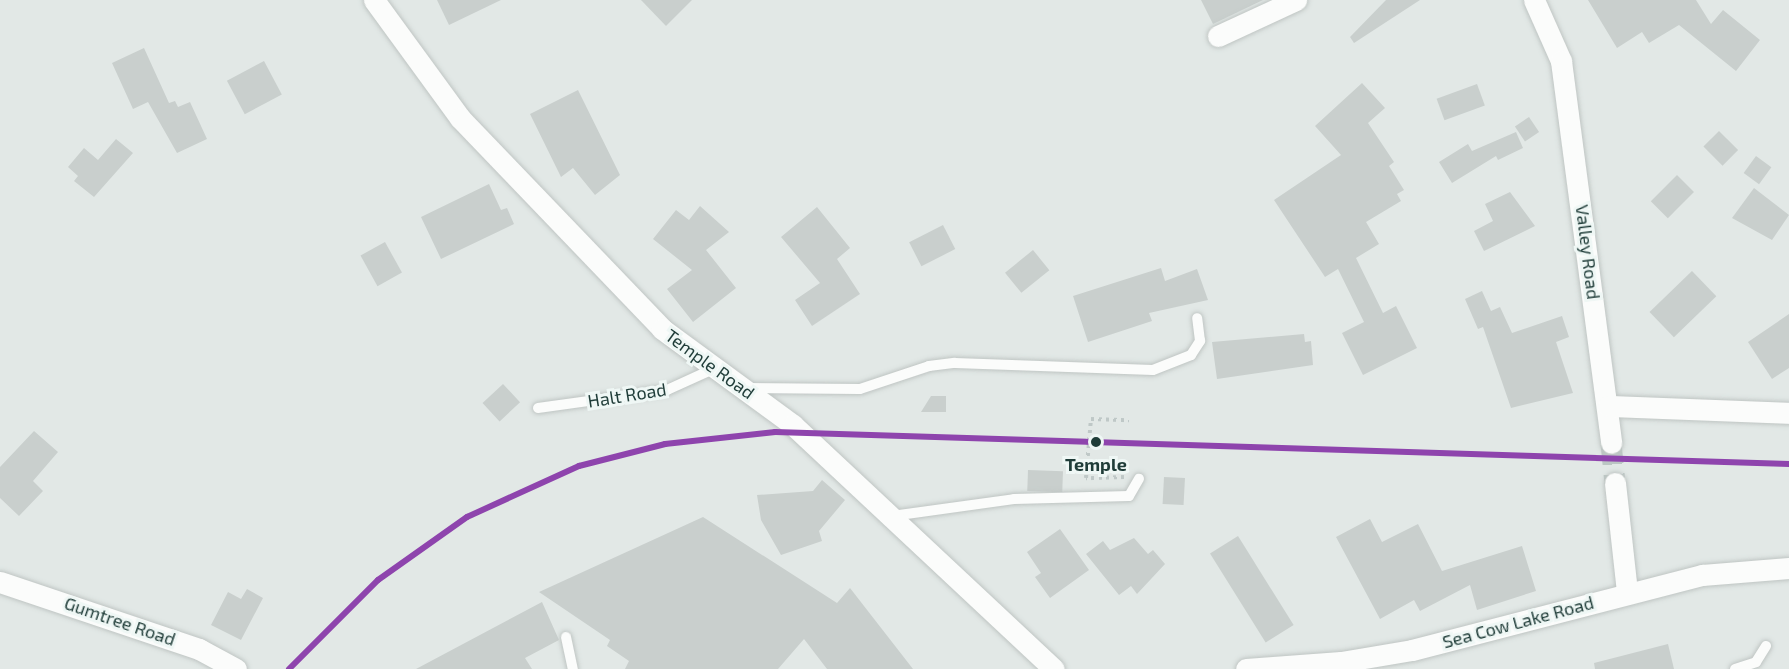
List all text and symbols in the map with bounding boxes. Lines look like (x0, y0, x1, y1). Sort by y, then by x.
street label: Valley Road (1571, 203, 1605, 301)
street label: Temple Road (661, 324, 759, 404)
street label: Halt Road (586, 378, 668, 412)
marker: Temple (1087, 433, 1105, 451)
place label: Temple (1065, 453, 1127, 475)
street label: Sea Cow Lake Road (1440, 591, 1596, 653)
street label: Gumtree Road (62, 592, 178, 650)

